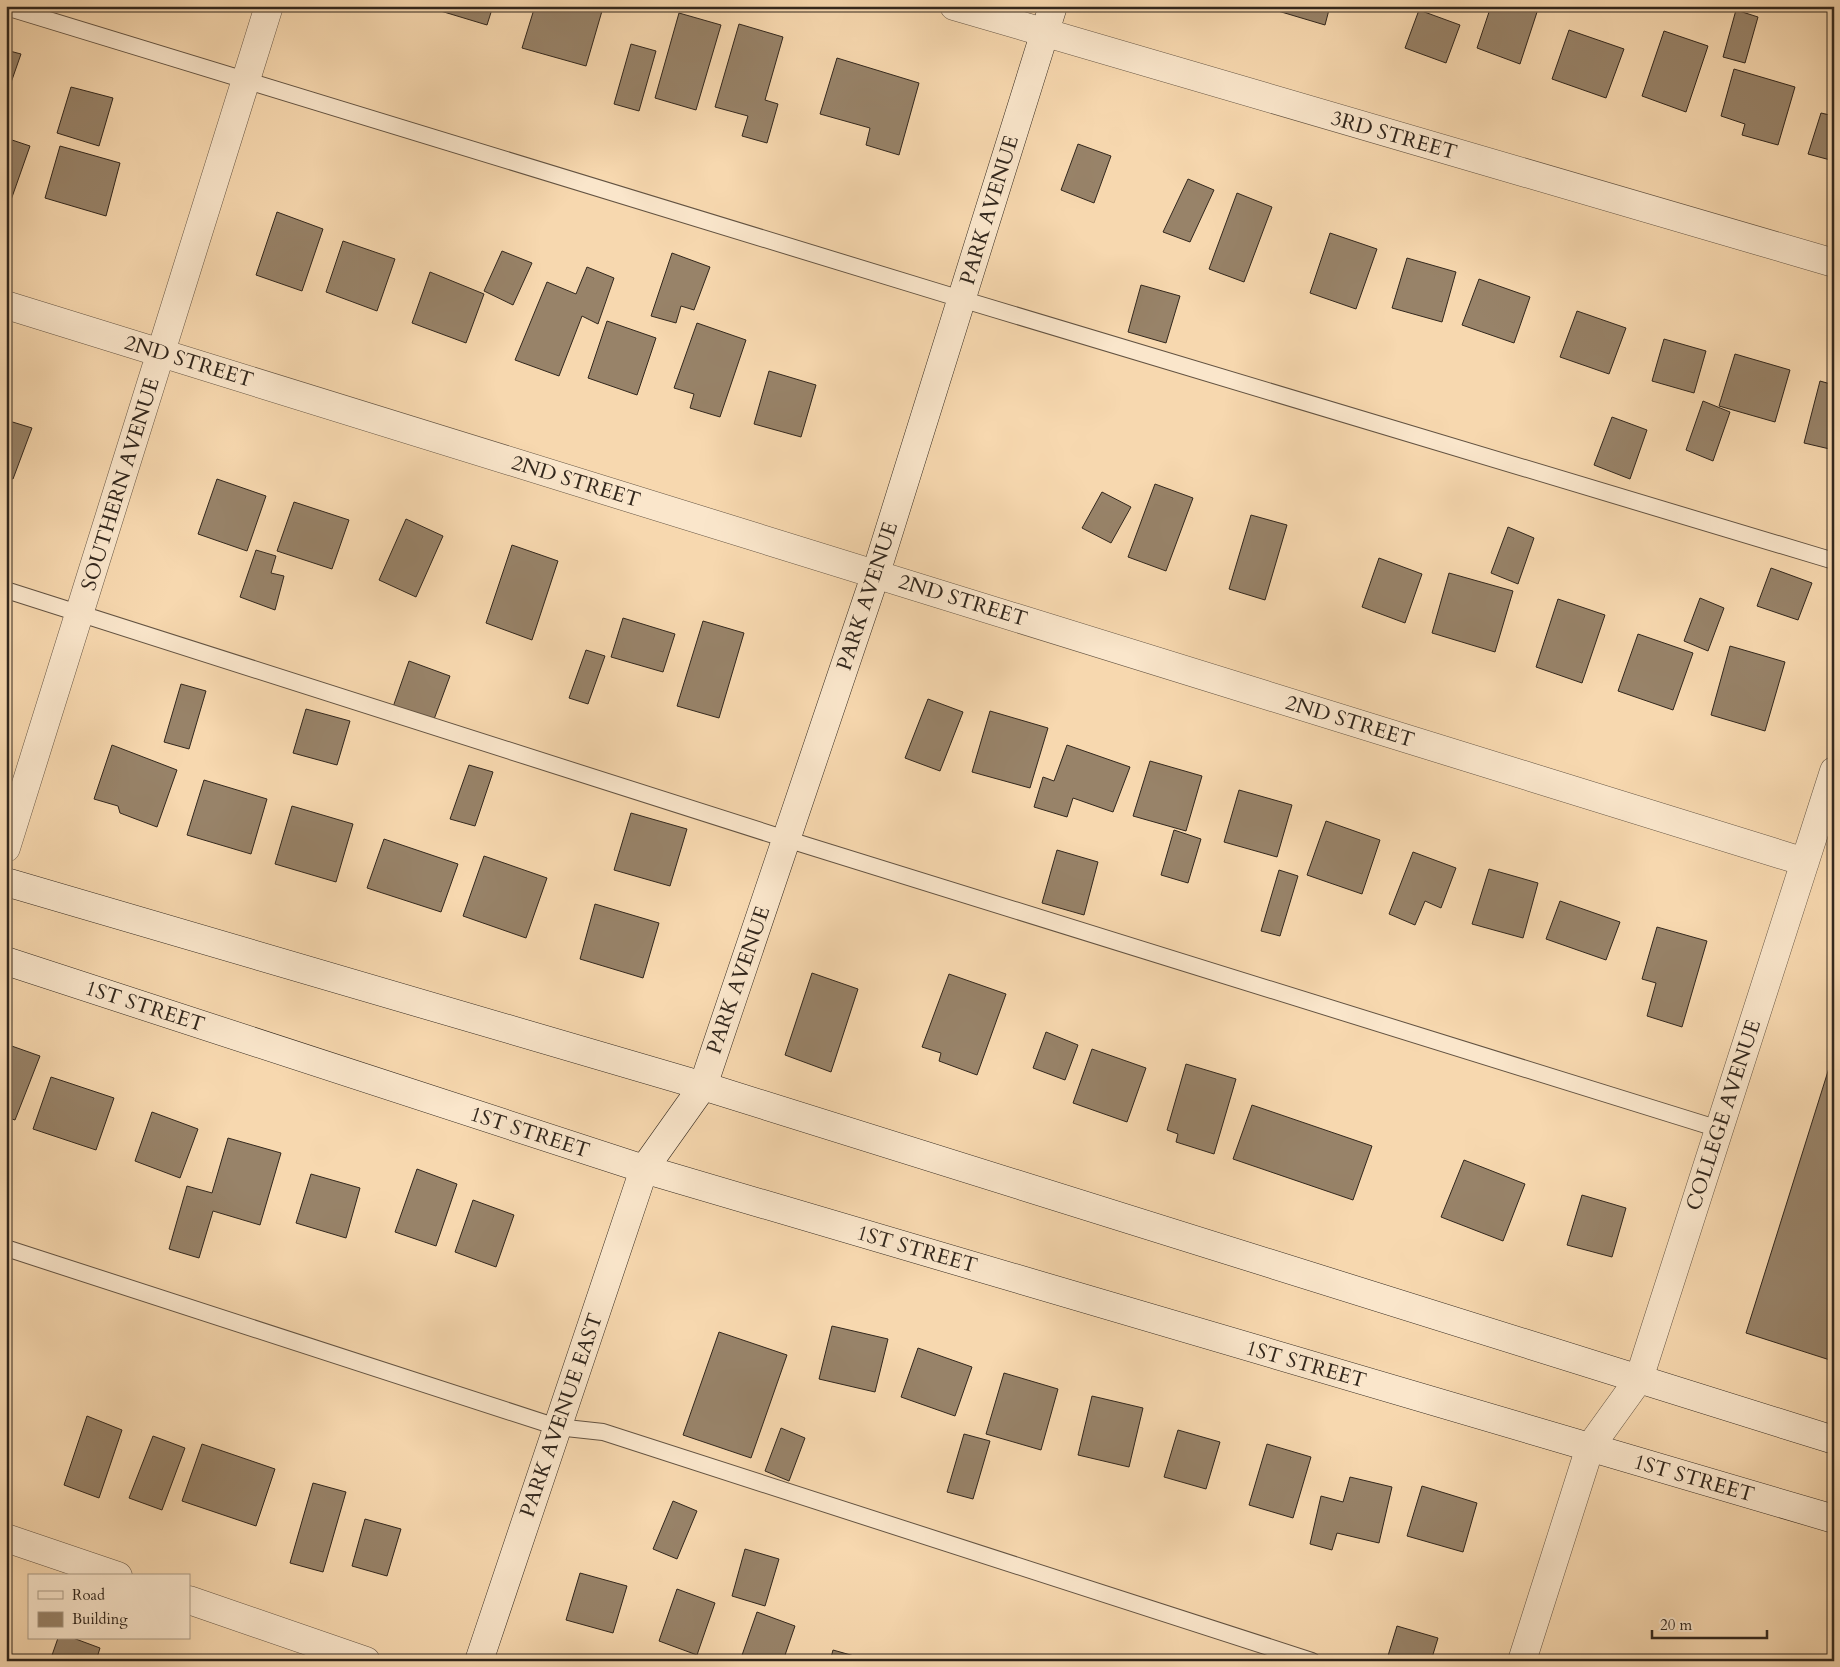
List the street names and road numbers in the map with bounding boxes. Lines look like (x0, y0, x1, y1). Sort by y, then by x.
street label: 3RD STREET (1327, 104, 1460, 167)
street label: PARK AVENUE (953, 132, 1026, 288)
street label: 2ND STREET (121, 328, 257, 395)
street label: SOUTHERN AVENUE (74, 374, 167, 594)
street label: 2ND STREET (508, 448, 644, 515)
street label: PARK AVENUE (830, 518, 905, 674)
street label: 2ND STREET (895, 567, 1031, 634)
street label: 2ND STREET (1282, 688, 1418, 755)
street label: PARK AVENUE (700, 902, 777, 1058)
street label: 1ST STREET (81, 974, 208, 1039)
street label: COLLEGE AVENUE (1679, 1016, 1768, 1214)
street label: 1ST STREET (466, 1100, 593, 1165)
street label: 1ST STREET (853, 1218, 981, 1281)
street label: PARK AVENUE EAST (513, 1309, 610, 1521)
street label: 1ST STREET (1242, 1333, 1370, 1396)
street label: 1ST STREET (1630, 1447, 1758, 1510)

